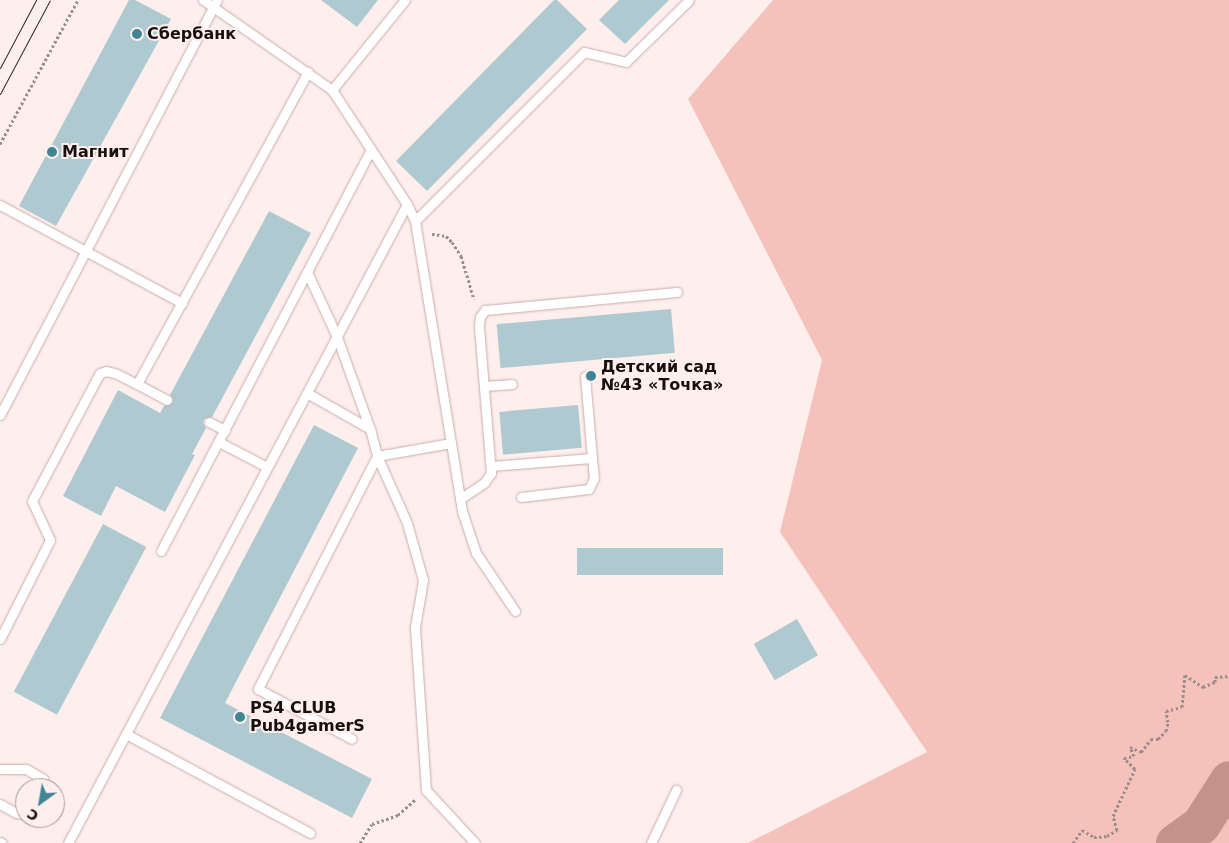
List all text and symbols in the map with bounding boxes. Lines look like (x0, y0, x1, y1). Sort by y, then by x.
place label: Сбербанк (147, 24, 236, 44)
marker: Сбербанк (131, 28, 143, 40)
place label: Магнит (62, 142, 129, 162)
marker: Магнит (46, 146, 58, 158)
place label: Детский сад №43 «Точка» (601, 357, 723, 395)
marker: Детский сад №43 «Точка» (585, 370, 597, 382)
place label: PS4 CLUB Pub4gamerS (250, 698, 365, 736)
marker: PS4 CLUB Pub4gamerS (234, 711, 246, 723)
north arrow (15, 778, 65, 828)
text: С (24, 805, 41, 824)

